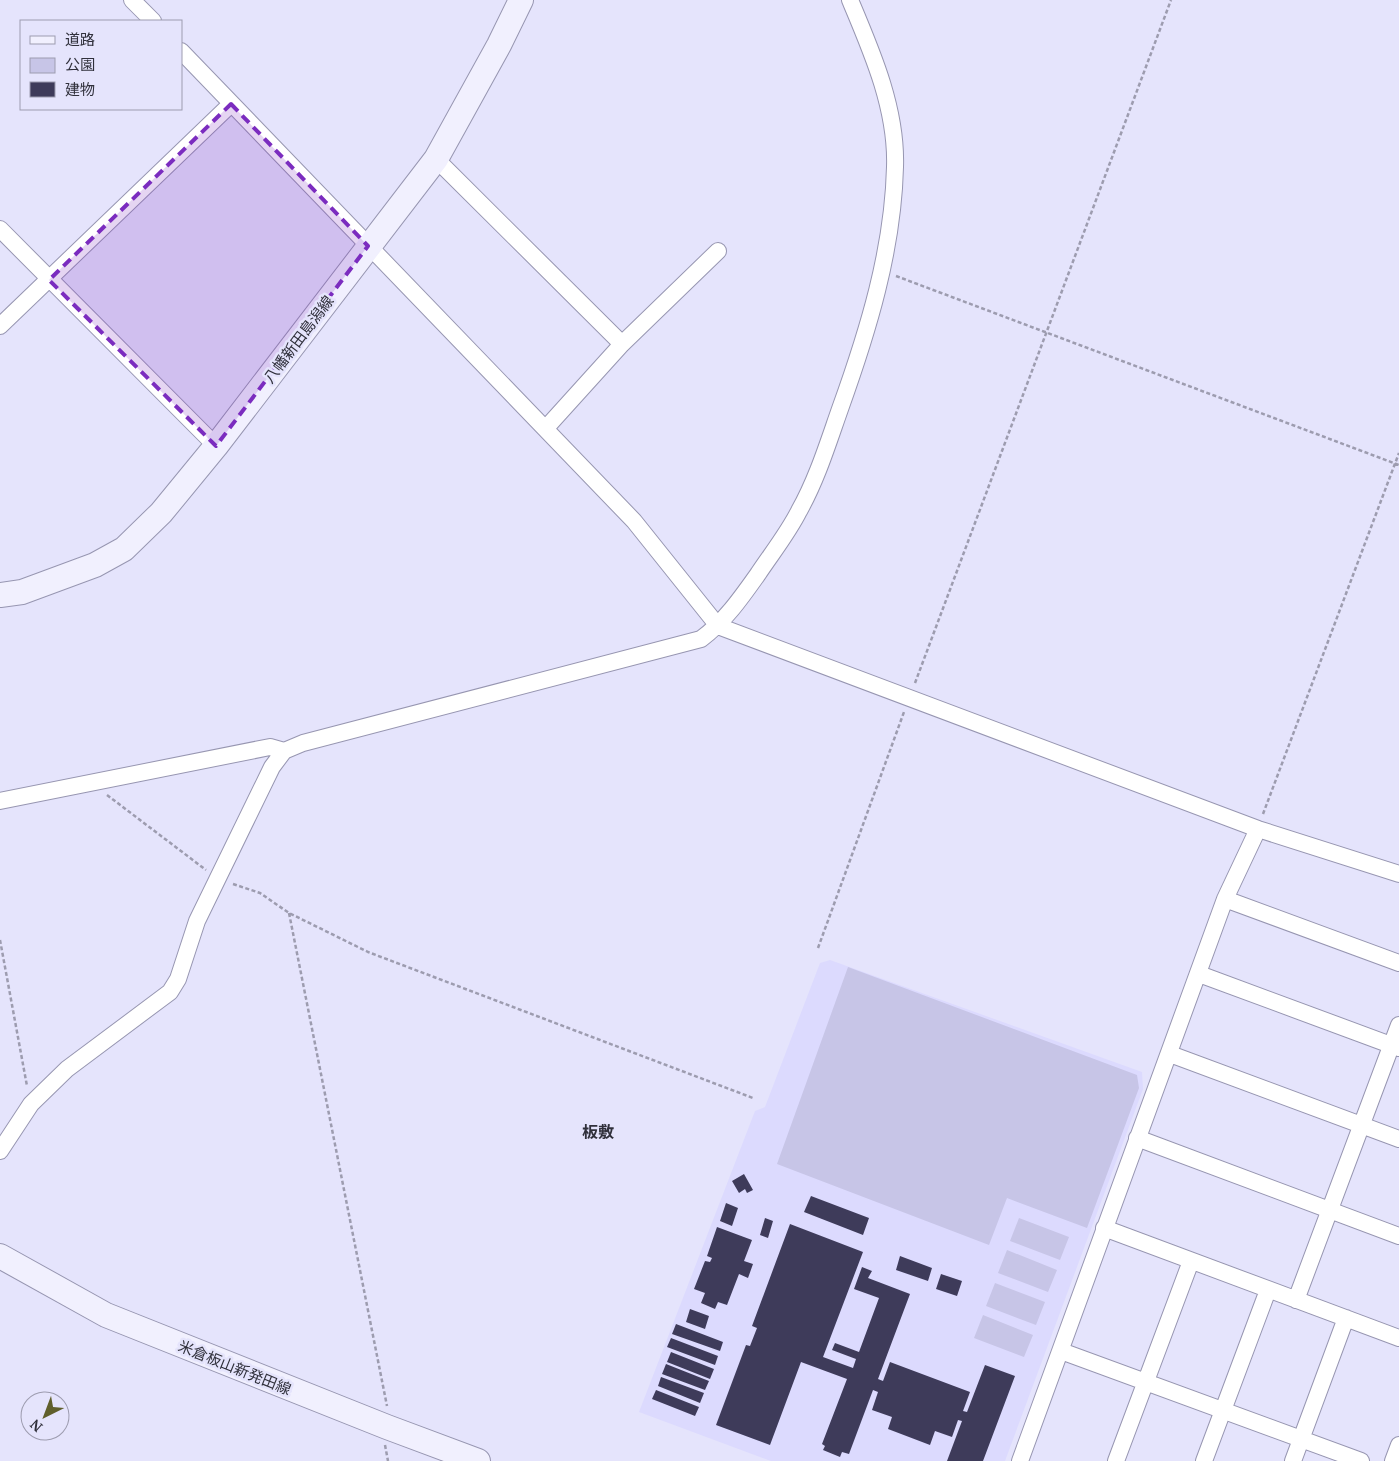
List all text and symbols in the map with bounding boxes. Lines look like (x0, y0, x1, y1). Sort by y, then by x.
legend (20, 20, 182, 110)
text: 道路 (65, 29, 95, 49)
text: 公園 (65, 54, 95, 74)
text: 建物 (65, 79, 95, 99)
street label: 八幡新田島潟線 (258, 291, 338, 387)
district label: 板敷 (582, 1121, 614, 1143)
street label: 米倉板山新発田線 (176, 1335, 294, 1399)
north arrow (20, 1391, 70, 1441)
text: N (25, 1415, 46, 1437)

